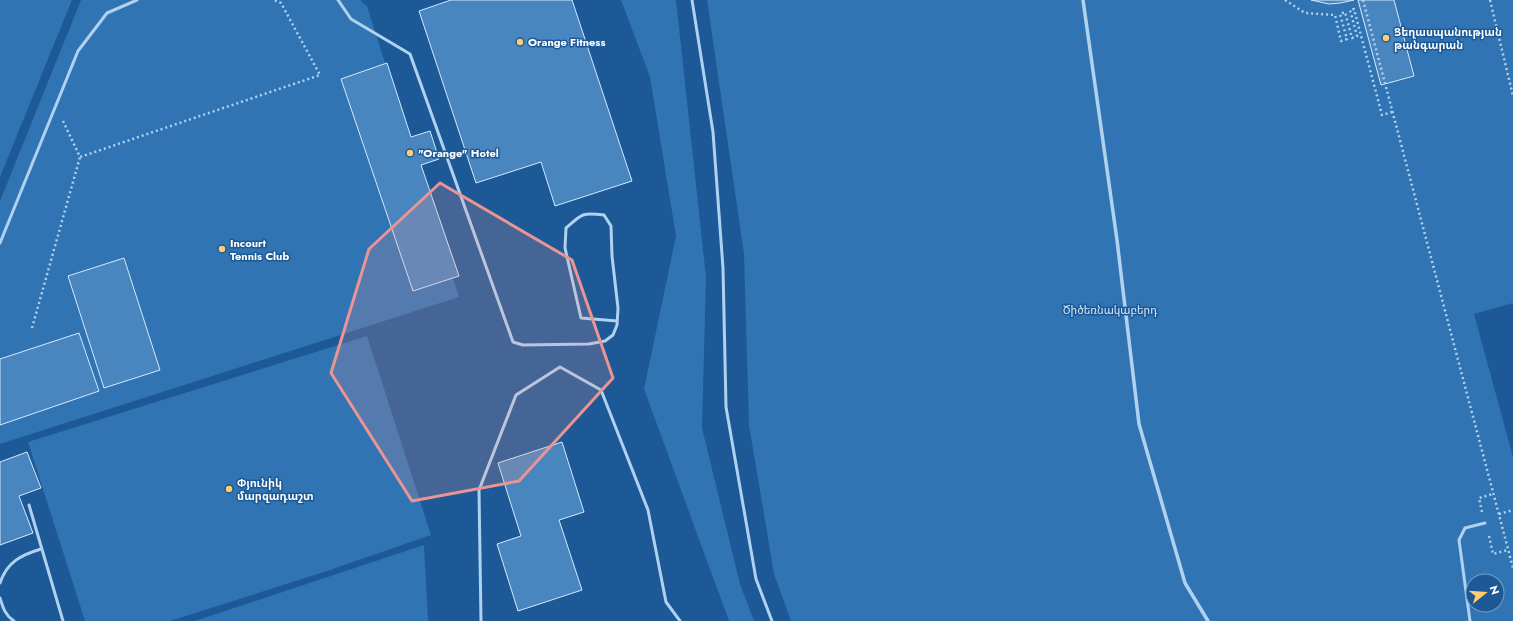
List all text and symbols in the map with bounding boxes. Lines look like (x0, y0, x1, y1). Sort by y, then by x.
place label: Ցեղասպանության թանգարան (1394, 24, 1502, 53)
marker: Ցեղասպանության թանգարան (1381, 33, 1391, 43)
place label: Orange Fitness (528, 34, 605, 50)
marker: Orange Fitness (515, 37, 525, 47)
place label: "Orange" Hotel (418, 145, 499, 161)
marker: "Orange" Hotel (405, 148, 415, 158)
place label: Incourt Tennis Club (230, 235, 289, 264)
marker: Incourt Tennis Club (217, 244, 227, 254)
park label: Ծիծեռնակաբերդ (1063, 302, 1157, 318)
place label: Փյունիկ մարզադաշտ (237, 475, 314, 504)
marker: Փյունիկ մարզադաշտ (224, 484, 234, 494)
north arrow (1465, 573, 1505, 613)
text: N (1486, 584, 1503, 597)

